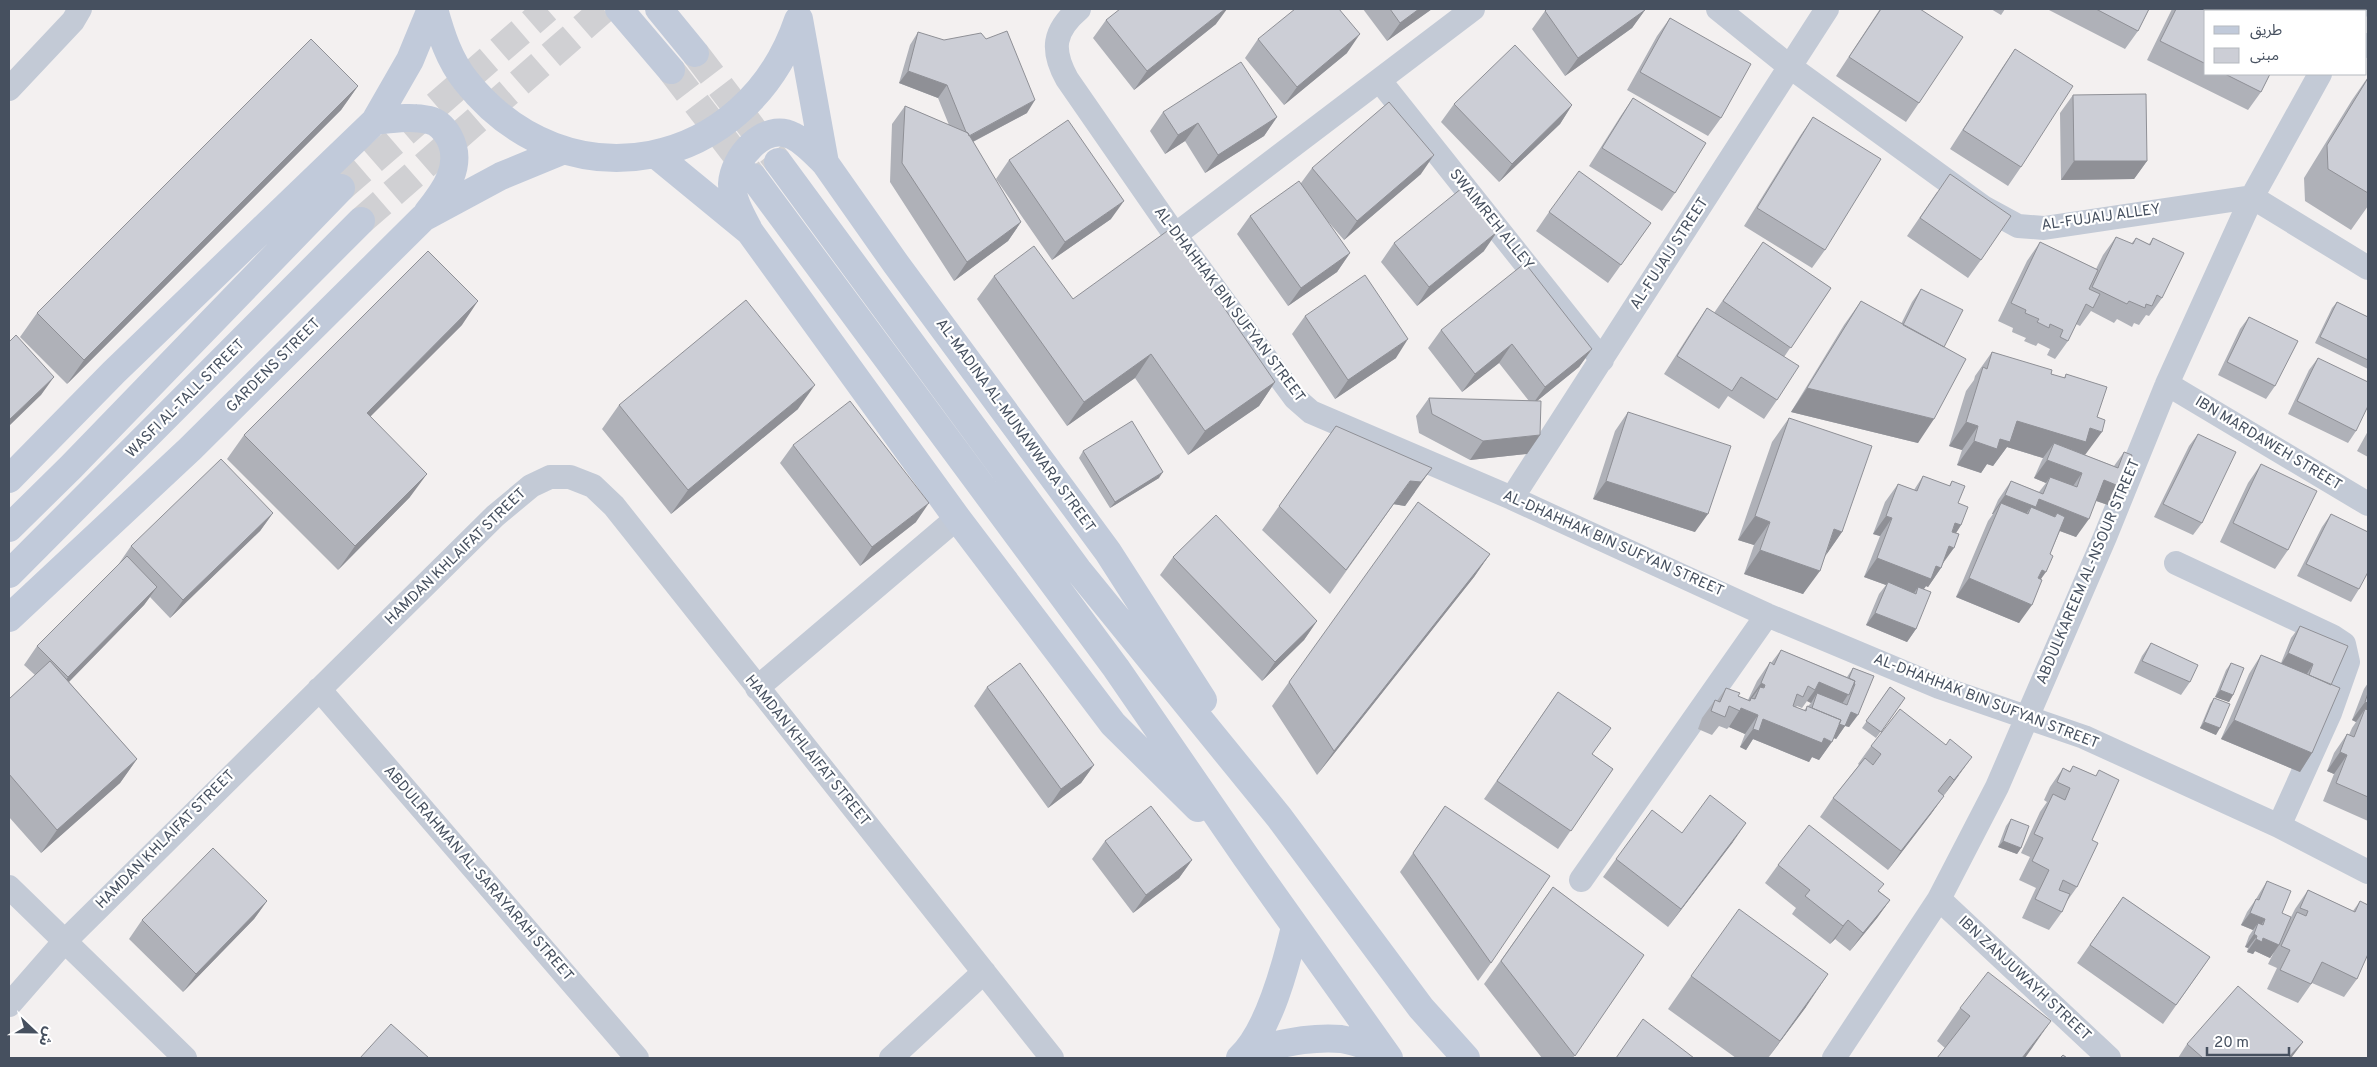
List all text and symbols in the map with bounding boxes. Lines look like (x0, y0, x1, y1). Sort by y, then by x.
legend (2204, 10, 2367, 75)
text: طريق (2250, 22, 2282, 41)
text: مبنى (2250, 47, 2279, 66)
street label: SWAIMREH ALLEY (1445, 166, 1538, 274)
street label: AL-FUJAIJ STREET (1627, 194, 1713, 314)
street label: AL-FUJAIJ ALLEY (2040, 200, 2162, 236)
street label: AL-DHAHHAK BIN SUFYAN STREET (1149, 204, 1309, 406)
street label: GARDENS STREET (223, 315, 325, 417)
street label: AL-MADINA AL-MUNAWWARA STREET (931, 315, 1099, 537)
street label: WASFI AL-TALL STREET (123, 336, 249, 462)
street label: IBN MARDAWEH STREET (2191, 393, 2345, 495)
street label: ABDULKAREEM AL-NSOUR STREET (2033, 456, 2145, 688)
street label: HAMDAN KHLAIFAT STREET (381, 484, 531, 630)
street label: AL-DHAHHAK BIN SUFYAN STREET (1500, 487, 1726, 601)
street label: AL-DHAHHAK BIN SUFYAN STREET (1871, 650, 2101, 754)
street label: HAMDAN KHLAIFAT STREET (740, 671, 874, 831)
street label: ABDULRAHMAN AL-SARAYARAH STREET (379, 762, 577, 986)
street label: HAMDAN KHLAIFAT STREET (92, 766, 240, 914)
street label: IBN ZANJUWAYH STREET (1954, 912, 2094, 1046)
north arrow (10, 1007, 60, 1057)
text: ش (34, 1024, 57, 1048)
scale bar (2207, 1024, 2290, 1056)
text: 20 m (2214, 1034, 2249, 1053)

